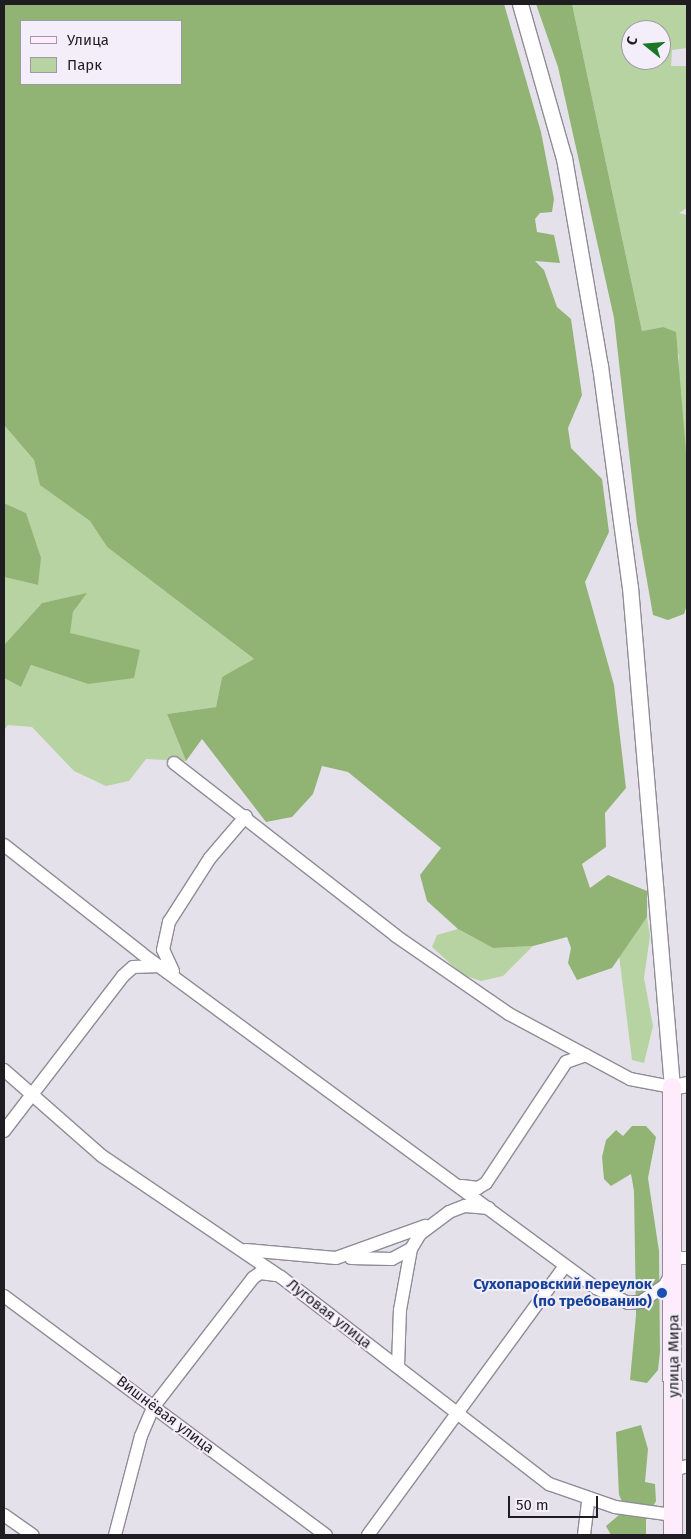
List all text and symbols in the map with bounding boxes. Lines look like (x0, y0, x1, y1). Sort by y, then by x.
legend (20, 20, 182, 85)
north arrow (621, 20, 671, 70)
text: Улица (67, 31, 109, 49)
text: С (623, 34, 641, 47)
text: Парк (67, 56, 102, 74)
street label: Луговая улица (283, 1275, 375, 1353)
place label: Сухопаровский переулок (по требованию) (473, 1275, 652, 1310)
marker: Сухопаровский переулок (по требованию) (656, 1287, 668, 1299)
street label: улица Мира (665, 1314, 683, 1398)
street label: Вишнёвая улица (113, 1372, 217, 1458)
scale bar (511, 1486, 601, 1518)
text: 50 m (516, 1496, 549, 1514)

